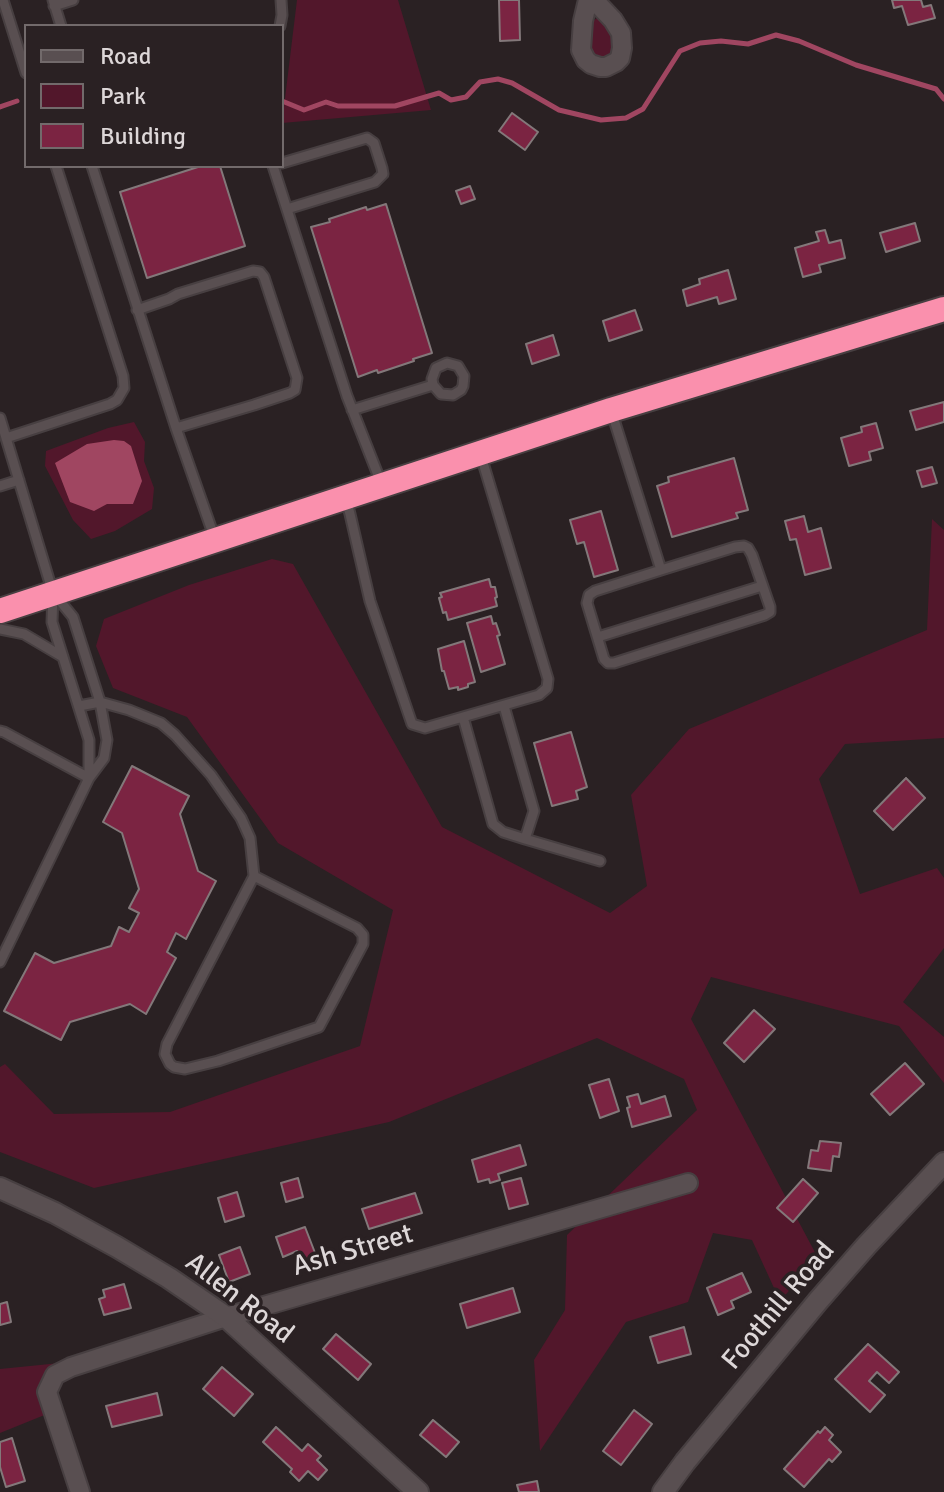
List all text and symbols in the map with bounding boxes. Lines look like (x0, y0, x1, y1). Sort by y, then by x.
legend (24, 24, 284, 168)
text: Road (100, 41, 151, 71)
text: Park (100, 81, 146, 111)
text: Building (100, 121, 186, 151)
street label: Ash Street (289, 1218, 417, 1284)
street label: Foothill Road (716, 1235, 842, 1377)
street label: Allen Road (178, 1246, 300, 1352)

